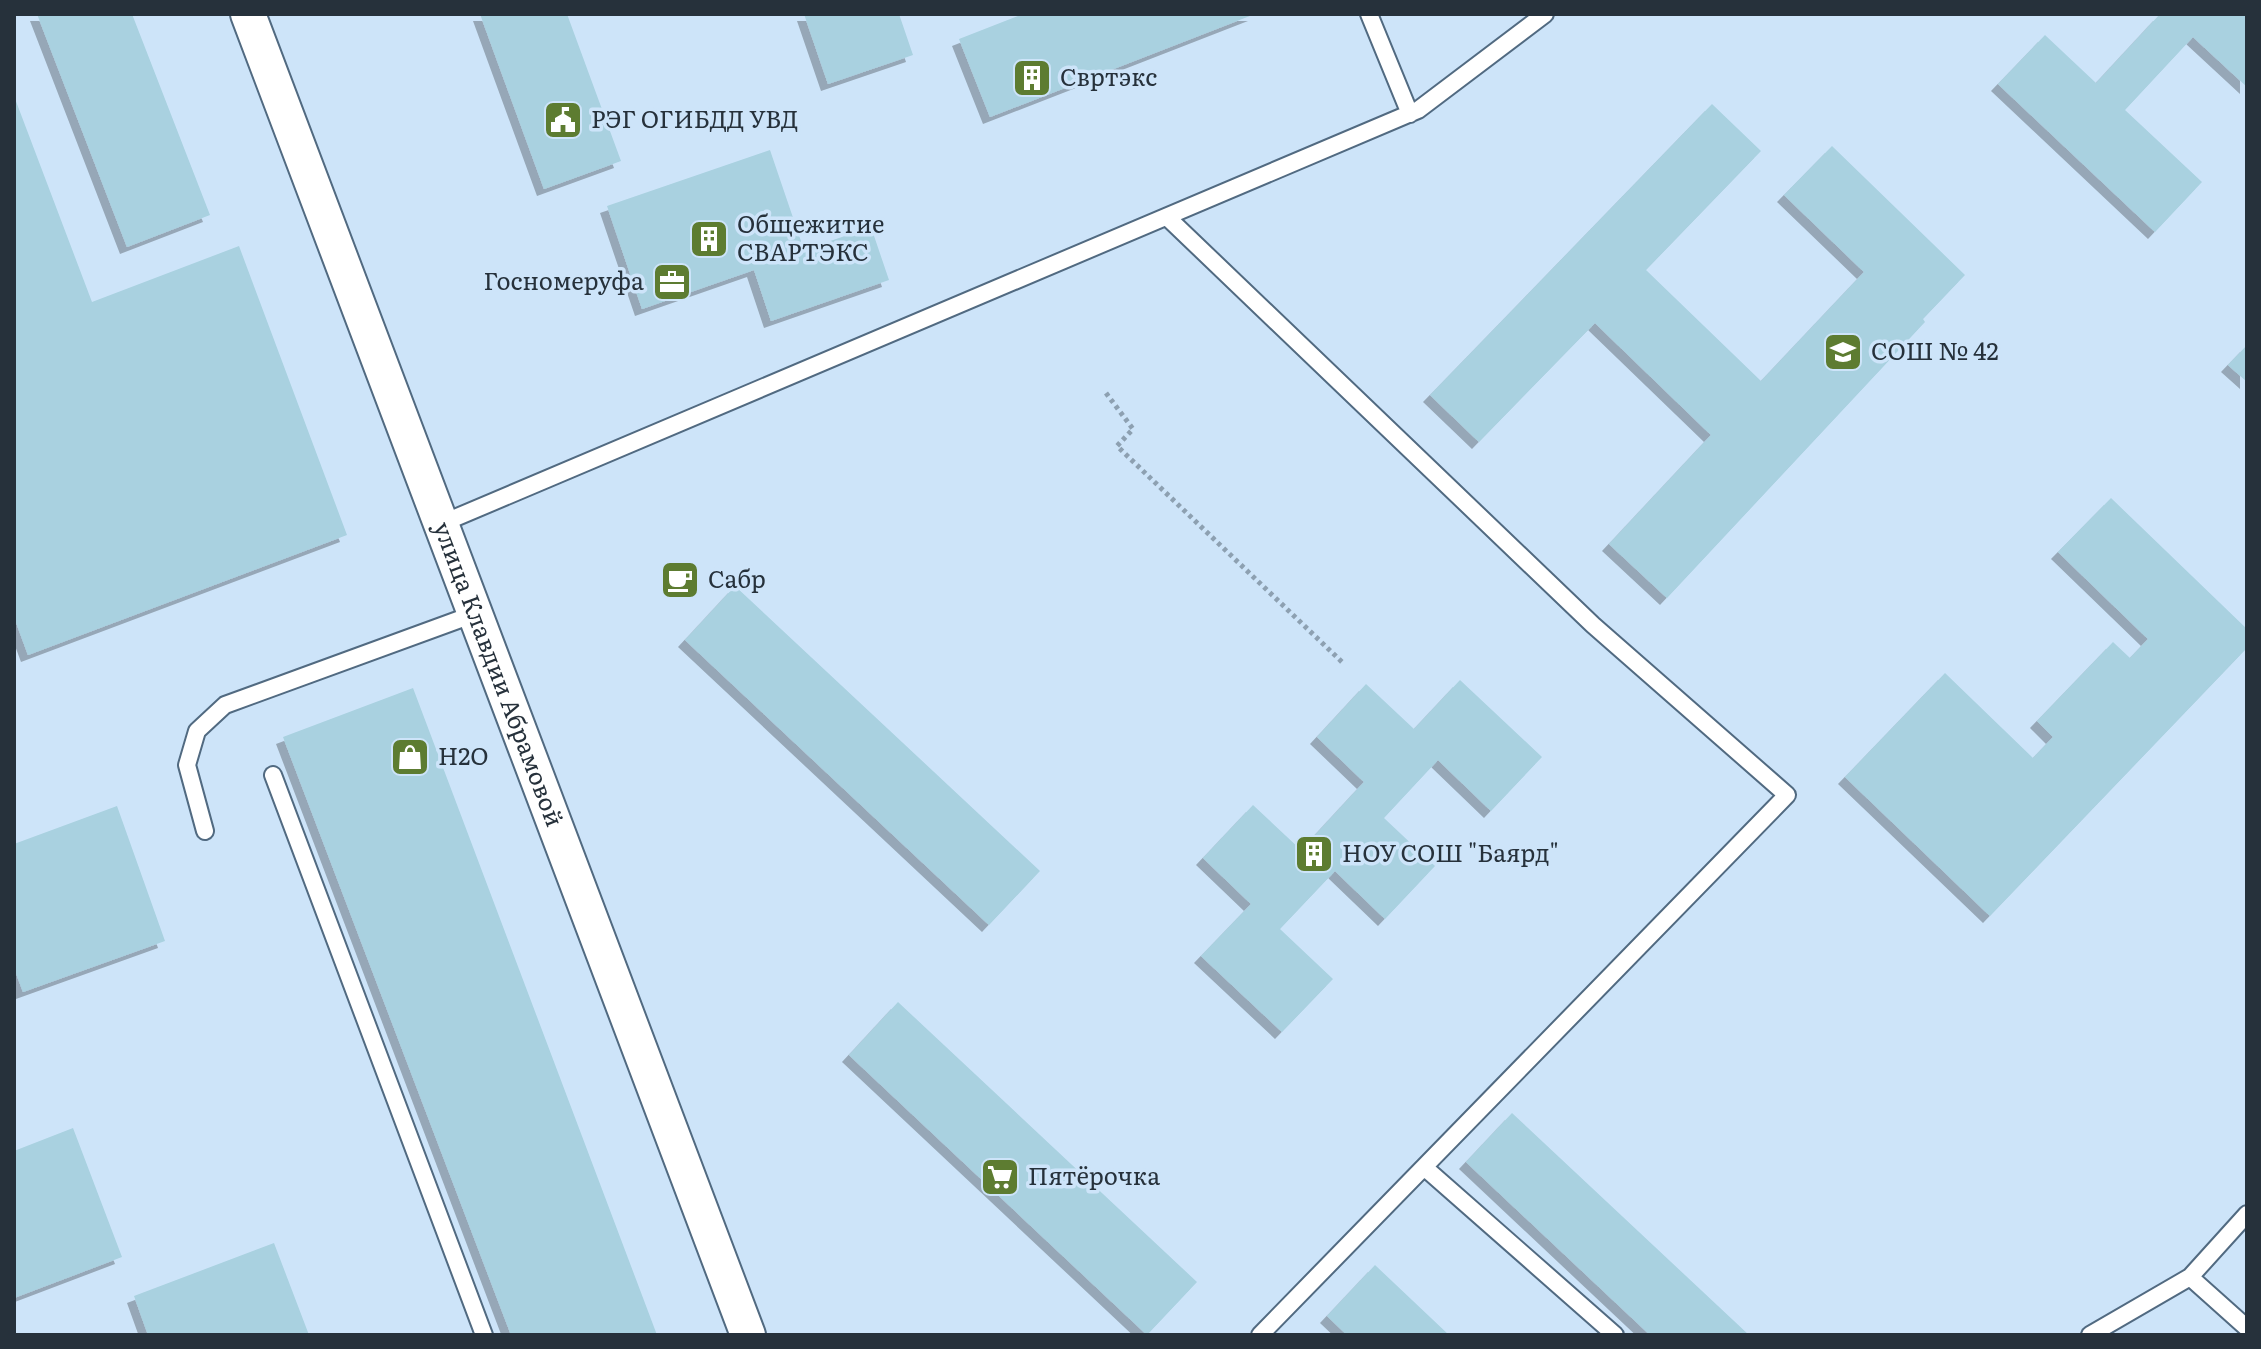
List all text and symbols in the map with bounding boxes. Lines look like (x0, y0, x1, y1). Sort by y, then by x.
building icon: Свртэкс (1011, 57, 1053, 99)
place label: Свртэкс (1060, 58, 1157, 93)
public building icon: РЭГ ОГИБДД УВД (542, 99, 584, 141)
place label: РЭГ ОГИБДД УВД (591, 100, 798, 135)
place label: Общежитие СВАРТЭКС (737, 205, 884, 268)
building icon: Общежитие СВАРТЭКС (688, 218, 730, 260)
office icon: Госномеруфа (651, 261, 693, 303)
place label: Госномеруфа (484, 262, 644, 297)
school or university icon: СОШ № 42 (1822, 331, 1864, 373)
place label: СОШ № 42 (1871, 332, 1999, 367)
street label: улица Клавдии Абрамовой (427, 516, 574, 831)
cafe icon: Сабр (659, 559, 701, 601)
place label: Сабр (708, 560, 766, 595)
shop icon: H2O (389, 736, 431, 778)
place label: H2O (438, 737, 489, 772)
building icon: НОУ СОШ "Баярд" (1293, 833, 1335, 875)
place label: НОУ СОШ "Баярд" (1342, 834, 1559, 869)
supermarket icon: Пятёрочка (979, 1156, 1021, 1198)
place label: Пятёрочка (1028, 1157, 1160, 1192)

